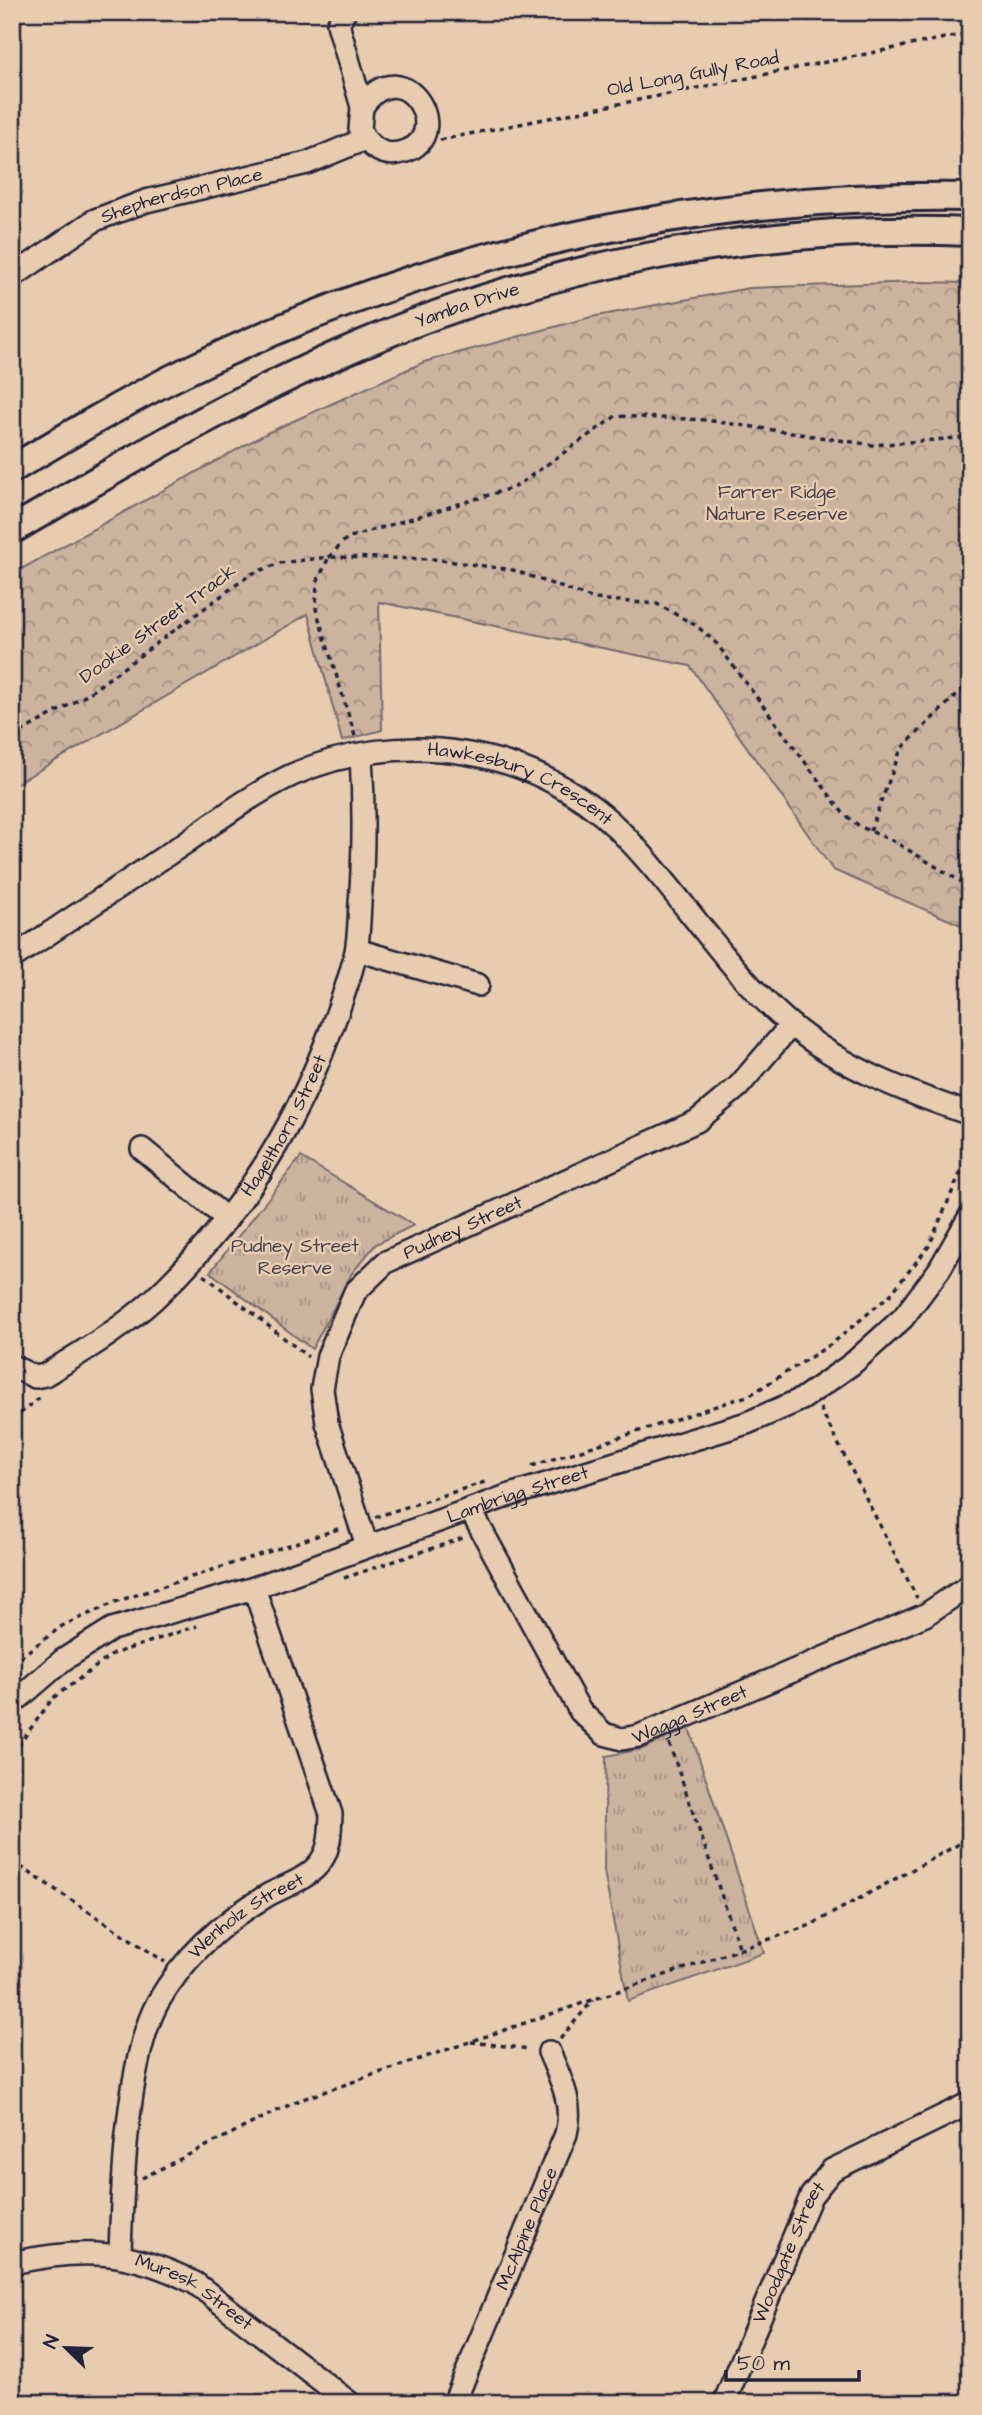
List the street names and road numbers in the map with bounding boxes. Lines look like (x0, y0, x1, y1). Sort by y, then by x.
street label: Old Long Gully Road (605, 44, 782, 105)
street label: Shepherdson Place (97, 160, 265, 230)
street label: Yamba Drive (411, 275, 523, 335)
street label: Dookie Street Track (74, 558, 242, 690)
street label: Hawkesbury Crescent (427, 736, 619, 832)
street label: Hagelthorn Street (234, 1050, 333, 1202)
street label: Pudney Street (399, 1188, 527, 1266)
street label: Lambrigg Street (443, 1458, 592, 1530)
street label: Wagga Street (628, 1678, 752, 1751)
street label: Wenholz Street (182, 1866, 309, 1965)
street label: McAlpine Place (489, 2163, 564, 2294)
street label: Woodgate Street (746, 2175, 832, 2327)
street label: Muresk Street (132, 2247, 259, 2337)

